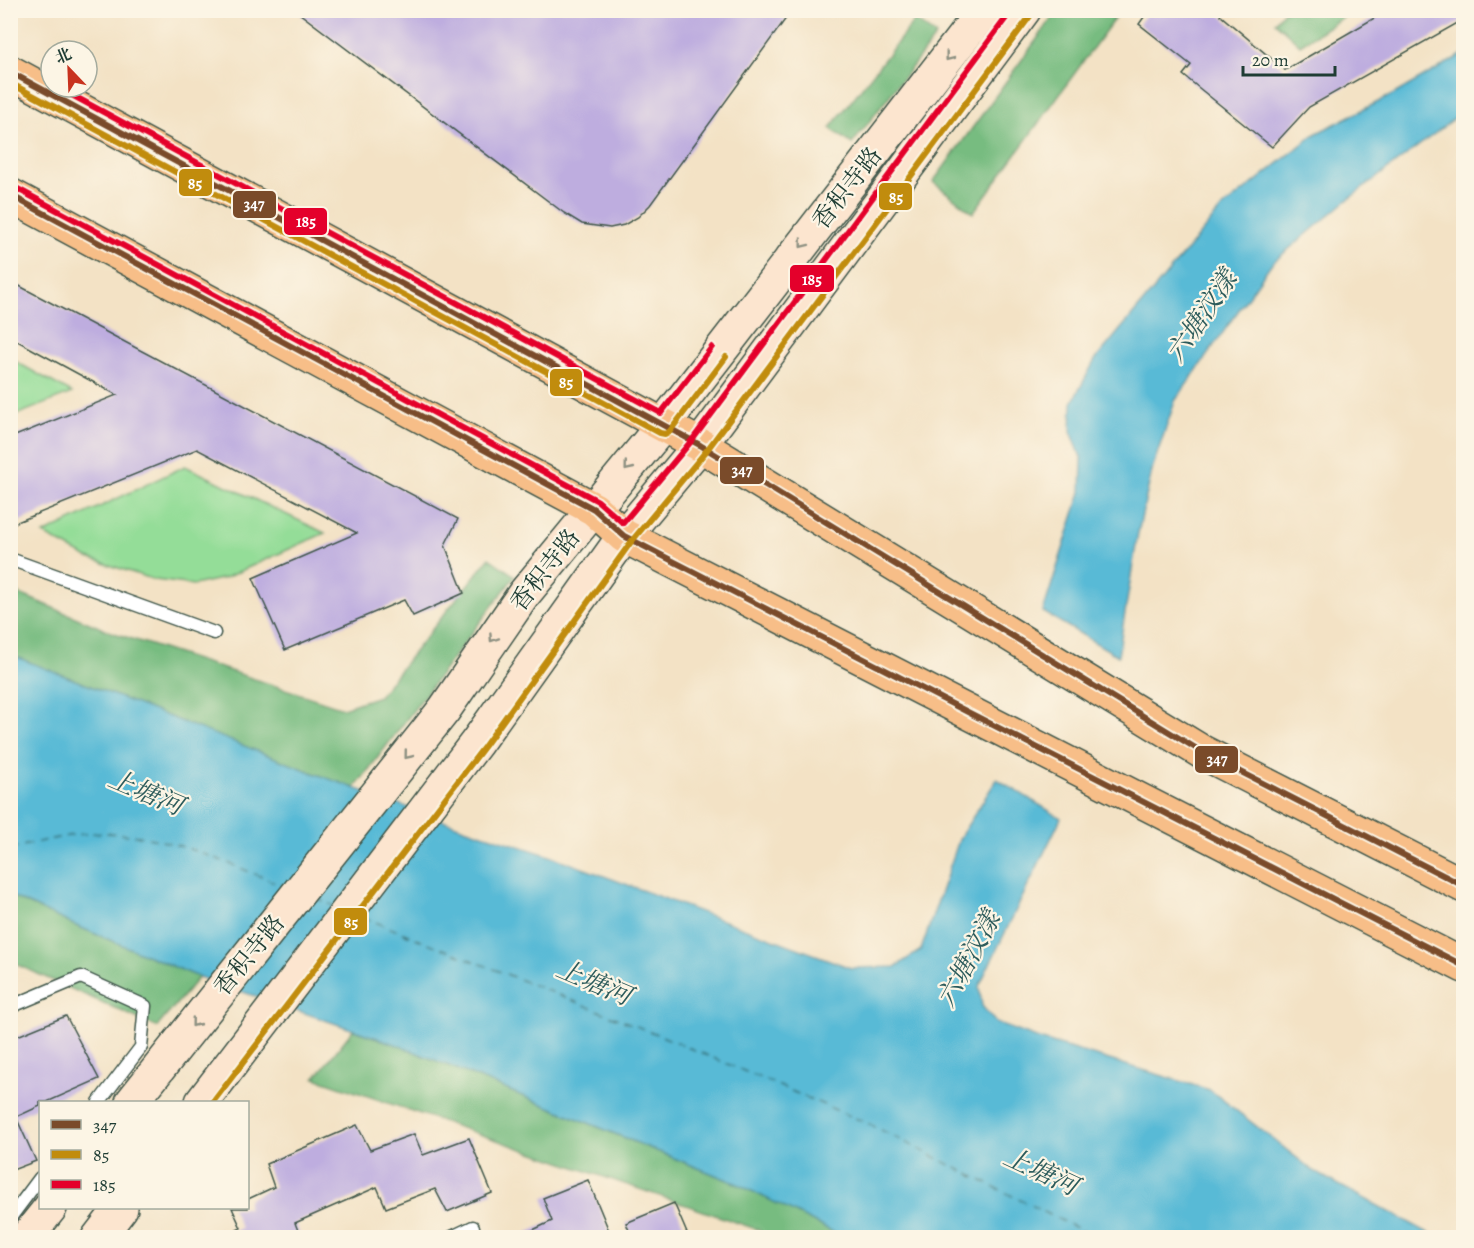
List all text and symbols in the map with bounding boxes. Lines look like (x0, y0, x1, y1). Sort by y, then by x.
north arrow (39, 39, 99, 99)
scale bar (1243, 39, 1334, 77)
text: 北 (52, 43, 75, 69)
text: 20 m (1252, 48, 1289, 72)
one-way arrow (945, 50, 956, 61)
street label: 香积寺路 (805, 140, 889, 236)
line badge: 85 (178, 168, 213, 197)
text: 85 (188, 173, 202, 195)
line badge: 85 (878, 182, 913, 211)
text: 85 (889, 187, 903, 209)
line badge: 347 (232, 190, 277, 219)
text: 347 (243, 194, 265, 216)
line badge: 185 (283, 207, 328, 236)
text: 185 (296, 211, 316, 233)
one-way arrow (800, 237, 811, 248)
water label: 六塘汶漾 (1158, 261, 1247, 369)
line badge: 185 (789, 264, 835, 293)
text: 185 (802, 269, 822, 291)
line badge: 85 (549, 368, 583, 397)
text: 85 (559, 372, 573, 394)
line badge: 347 (719, 456, 765, 485)
one-way arrow (625, 460, 636, 471)
text: 347 (731, 460, 753, 482)
street label: 香积寺路 (503, 522, 587, 618)
one-way arrow (489, 632, 501, 642)
line badge: 347 (1194, 745, 1239, 774)
one-way arrow (404, 749, 415, 760)
text: 347 (1206, 749, 1228, 771)
water label: 上塘河 (103, 761, 192, 825)
water label: 六塘汶漾 (929, 902, 1010, 1013)
line badge: 85 (333, 907, 368, 936)
street label: 香积寺路 (206, 908, 292, 1002)
text: 85 (344, 912, 358, 934)
water label: 上塘河 (551, 951, 640, 1015)
one-way arrow (191, 1016, 202, 1027)
legend (39, 1101, 249, 1209)
text: 347 (93, 1113, 117, 1137)
water label: 上塘河 (998, 1139, 1087, 1205)
text: 85 (93, 1143, 109, 1167)
text: 185 (93, 1173, 116, 1197)

